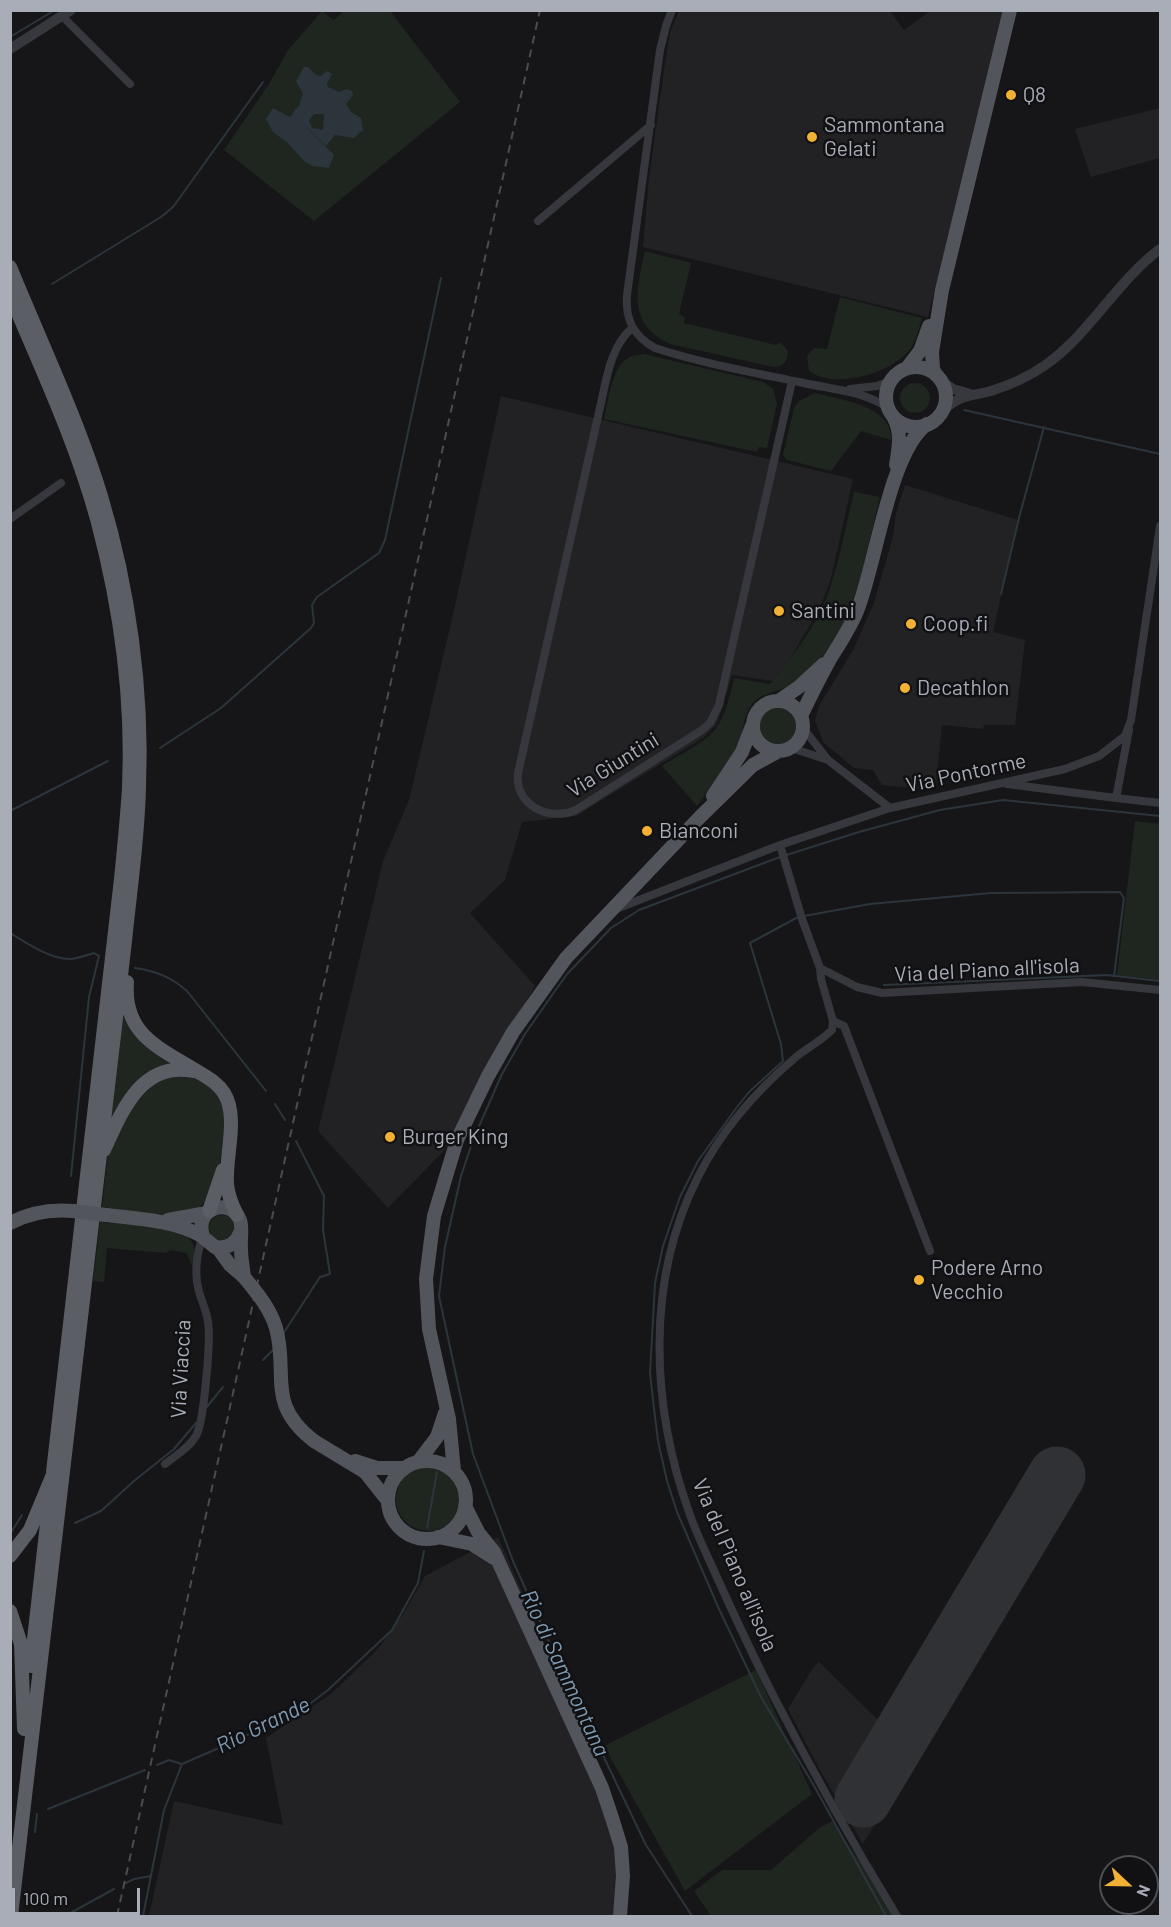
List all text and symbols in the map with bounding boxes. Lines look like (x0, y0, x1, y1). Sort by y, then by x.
place label: Q8 (1023, 82, 1046, 108)
marker: Q8 (1004, 88, 1018, 102)
place label: Sammontana Gelati (824, 112, 945, 162)
marker: Sammontana Gelati (805, 130, 819, 144)
place label: Santini (791, 598, 855, 624)
marker: Santini (772, 604, 786, 618)
place label: Coop.fi (923, 611, 988, 637)
marker: Coop.fi (904, 617, 918, 631)
place label: Decathlon (917, 675, 1009, 701)
marker: Decathlon (898, 681, 912, 695)
street label: Via Giuntini (563, 727, 663, 803)
street label: Via Pontorme (904, 748, 1028, 798)
place label: Bianconi (659, 818, 738, 844)
marker: Bianconi (640, 824, 654, 838)
street label: Via del Piano all'isola (894, 953, 1080, 987)
place label: Burger King (402, 1124, 509, 1150)
marker: Burger King (383, 1130, 397, 1144)
place label: Podere Arno Vecchio (931, 1255, 1043, 1305)
marker: Podere Arno Vecchio (912, 1273, 926, 1287)
street label: Via Viaccia (166, 1319, 196, 1419)
street label: Via del Piano all'isola (687, 1475, 783, 1655)
water label: Rio di Sammontana (515, 1586, 615, 1760)
water label: Rio Grande (212, 1691, 314, 1759)
north arrow (1099, 1855, 1159, 1915)
scale bar (15, 1876, 142, 1914)
text: N (1134, 1883, 1155, 1900)
text: 100 m (23, 1887, 68, 1909)

